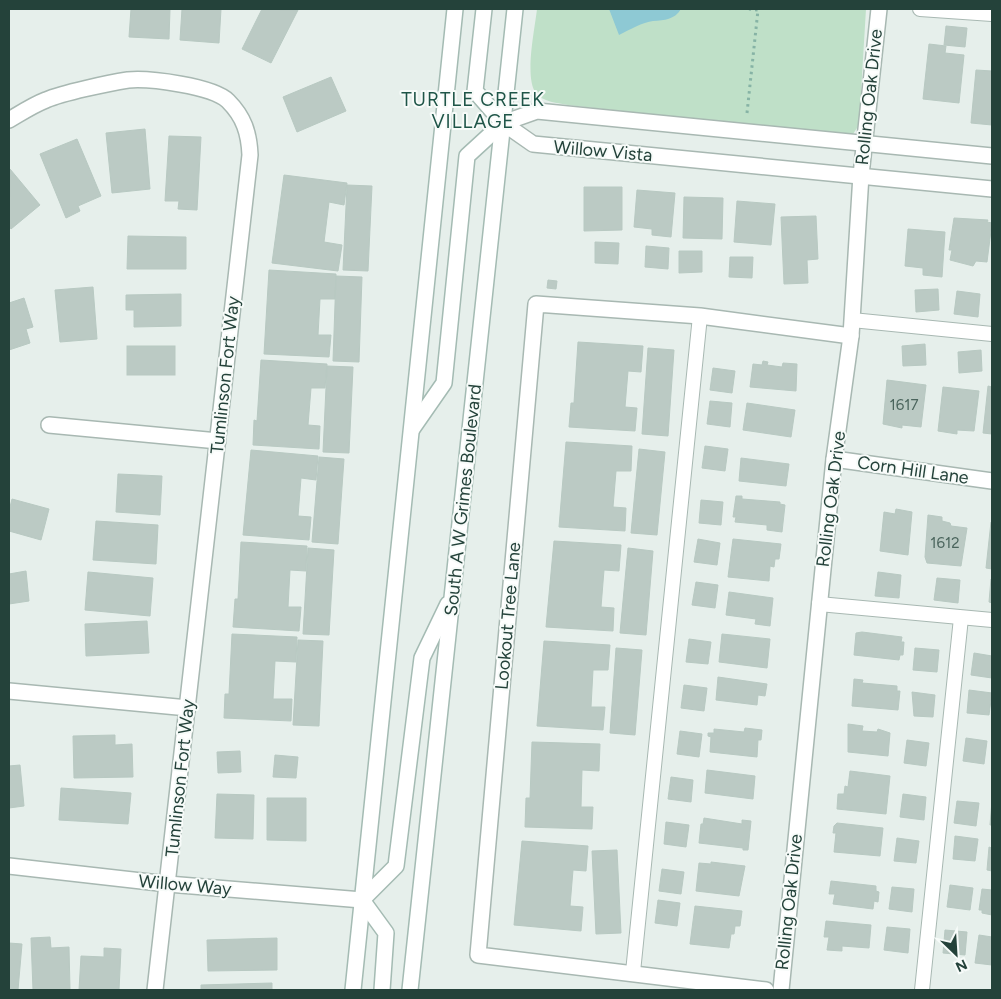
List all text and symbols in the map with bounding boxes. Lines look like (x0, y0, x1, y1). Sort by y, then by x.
street label: Rolling Oak Drive (851, 28, 887, 166)
district label: TURTLE CREEK VILLAGE (401, 88, 545, 133)
street label: Willow Vista (553, 136, 653, 166)
street label: Tumlinson Fort Way (206, 295, 244, 455)
street label: South A W Grimes Boulevard (440, 383, 486, 617)
house number: 1617 (890, 396, 918, 414)
street label: Rolling Oak Drive (812, 430, 850, 568)
street label: Corn Hill Lane (856, 451, 970, 489)
house number: 1612 (930, 534, 960, 552)
street label: Lookout Tree Lane (491, 541, 525, 691)
street label: Tumlinson Fort Way (161, 698, 199, 858)
street label: Rolling Oak Drive (771, 833, 807, 971)
street label: Willow Way (138, 870, 233, 900)
north arrow (931, 929, 981, 979)
text: N (953, 955, 970, 975)

